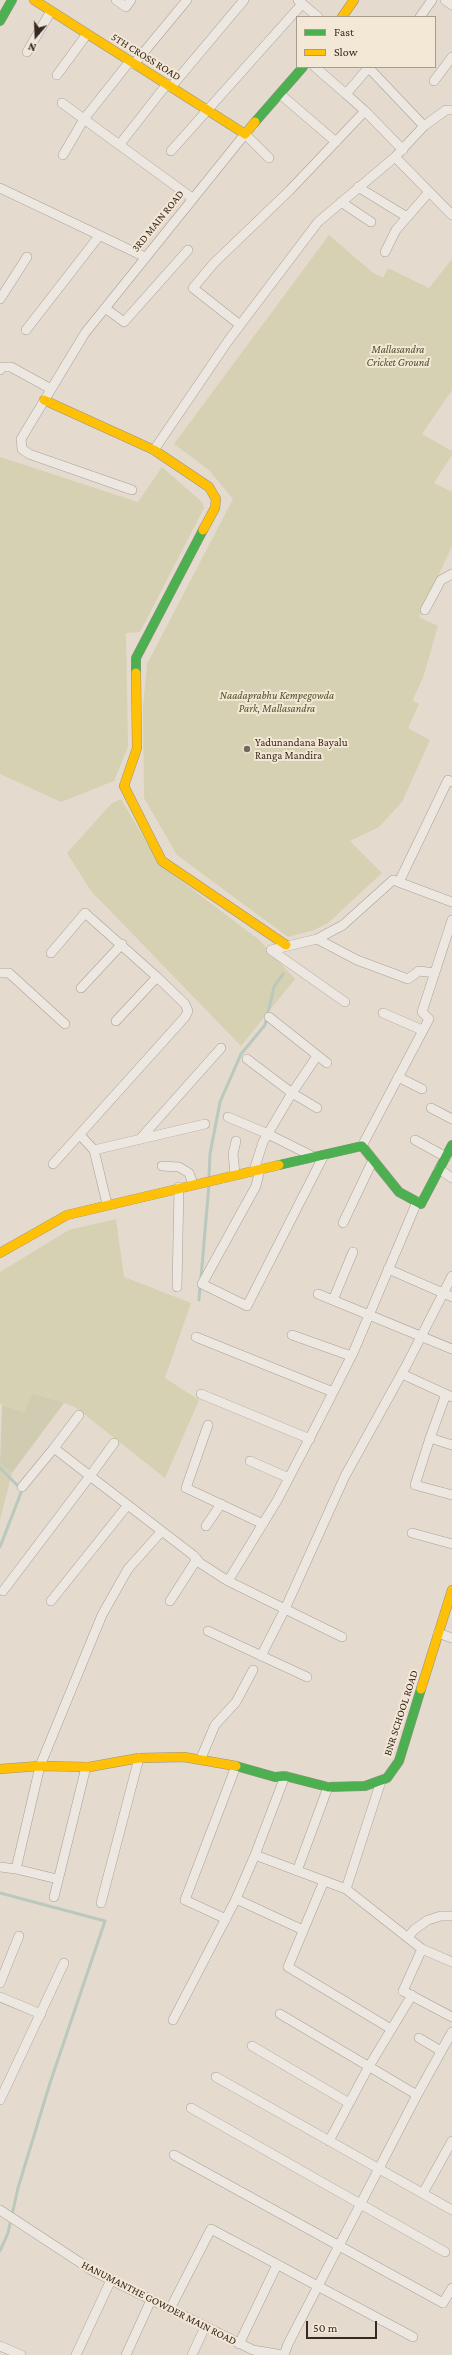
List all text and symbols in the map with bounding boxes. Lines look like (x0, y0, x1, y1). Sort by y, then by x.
north arrow (16, 16, 56, 56)
legend (296, 16, 436, 68)
text: Fast (334, 25, 354, 39)
street label: 5TH CROSS ROAD (109, 30, 183, 84)
text: N (27, 40, 38, 54)
text: Slow (334, 45, 358, 59)
street label: 3RD MAIN ROAD (129, 187, 187, 255)
park label: Mallasandra Cricket Ground (367, 343, 429, 369)
park label: Naadaprabhu Kempegowda Park, Mallasandra (220, 689, 334, 715)
place label: Yadunandana Bayalu Ranga Mandira (255, 736, 348, 762)
marker: Yadunandana Bayalu Ranga Mandira (242, 744, 252, 754)
street label: BNR SCHOOL ROAD (381, 1668, 421, 1758)
street label: HANUMANTHE GOWDER MAIN ROAD (79, 2258, 239, 2348)
scale bar (308, 2313, 379, 2339)
text: 50 m (313, 2321, 337, 2335)

